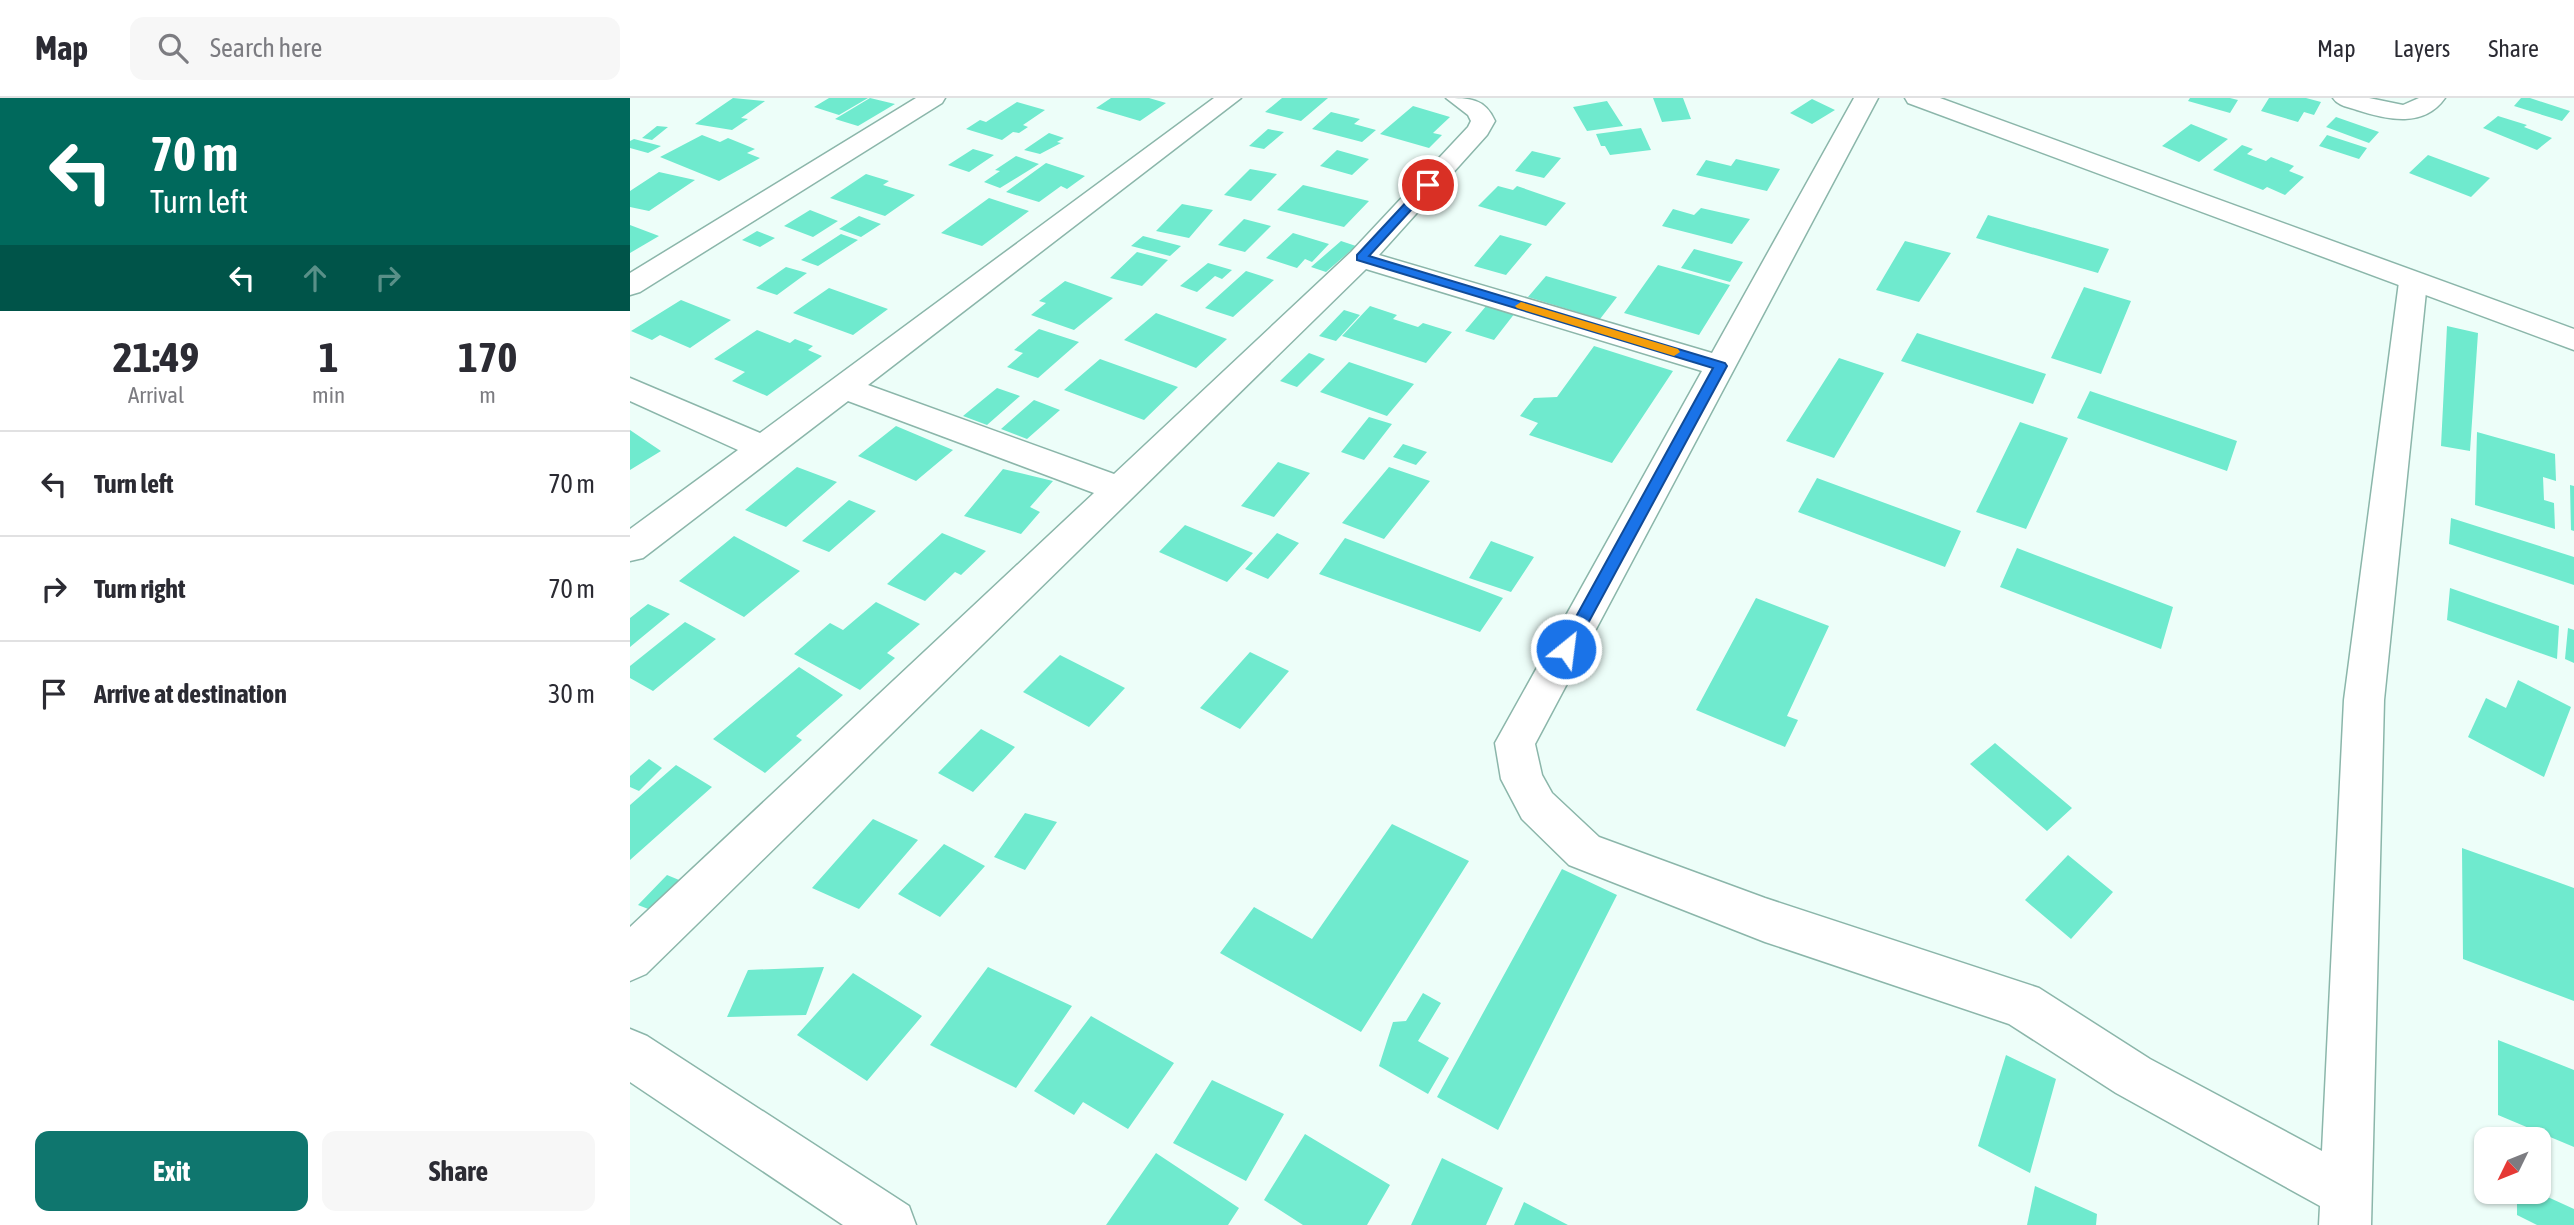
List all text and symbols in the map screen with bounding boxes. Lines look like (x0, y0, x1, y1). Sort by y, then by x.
search box (130, 17, 620, 80)
text: Map (35, 29, 88, 67)
icon: search (154, 29, 192, 67)
text: Search here (210, 33, 322, 63)
text: Map (2317, 35, 2356, 62)
text: Layers (2394, 35, 2450, 62)
text: Share (2488, 35, 2539, 62)
text: 70 m (150, 125, 238, 181)
icon: left (35, 126, 126, 217)
pin (1398, 155, 1458, 215)
icon: arrive (1409, 166, 1447, 204)
text: Turn left (150, 183, 248, 220)
icon: left (223, 259, 261, 297)
icon: ahead (296, 259, 334, 297)
icon: right (369, 259, 407, 297)
text: 21:49 (113, 333, 199, 381)
text: 1 (319, 333, 338, 381)
text: 170 (458, 333, 517, 381)
text: Arrival (128, 382, 184, 408)
text: min (312, 382, 345, 408)
text: m (479, 382, 496, 408)
icon: left (35, 465, 73, 503)
text: Turn left (94, 469, 174, 499)
text: 70 m (548, 469, 595, 499)
icon: right (35, 570, 73, 608)
text: Turn right (94, 574, 185, 604)
text: 70 m (548, 574, 595, 604)
position arrow (1529, 612, 1603, 686)
icon: arrive (35, 675, 73, 713)
text: Arrive at destination (94, 679, 287, 709)
text: 30 m (548, 679, 595, 709)
north arrow (2474, 1127, 2552, 1204)
map controls (2474, 1127, 2551, 1204)
button: Exit (35, 1131, 308, 1211)
button: Share (322, 1131, 595, 1211)

